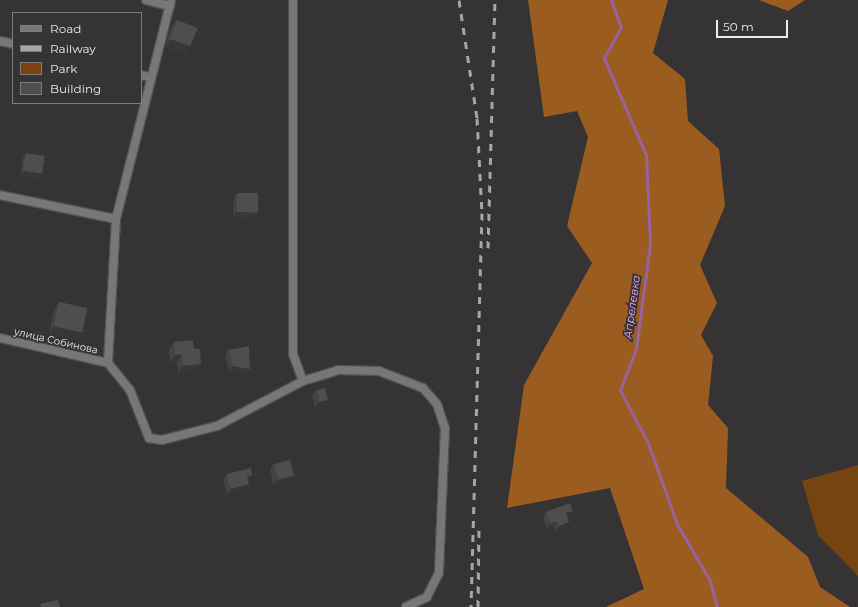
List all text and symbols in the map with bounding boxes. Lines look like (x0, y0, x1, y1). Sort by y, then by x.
legend (12, 12, 142, 104)
scale bar (718, 12, 790, 38)
text: 50 m (723, 19, 754, 34)
text: Road (50, 21, 81, 36)
text: Railway (50, 41, 96, 56)
text: Park (50, 61, 77, 76)
text: Building (50, 81, 101, 96)
water label: Апрелевка (621, 274, 643, 340)
street label: улица Собинова (13, 326, 99, 356)

